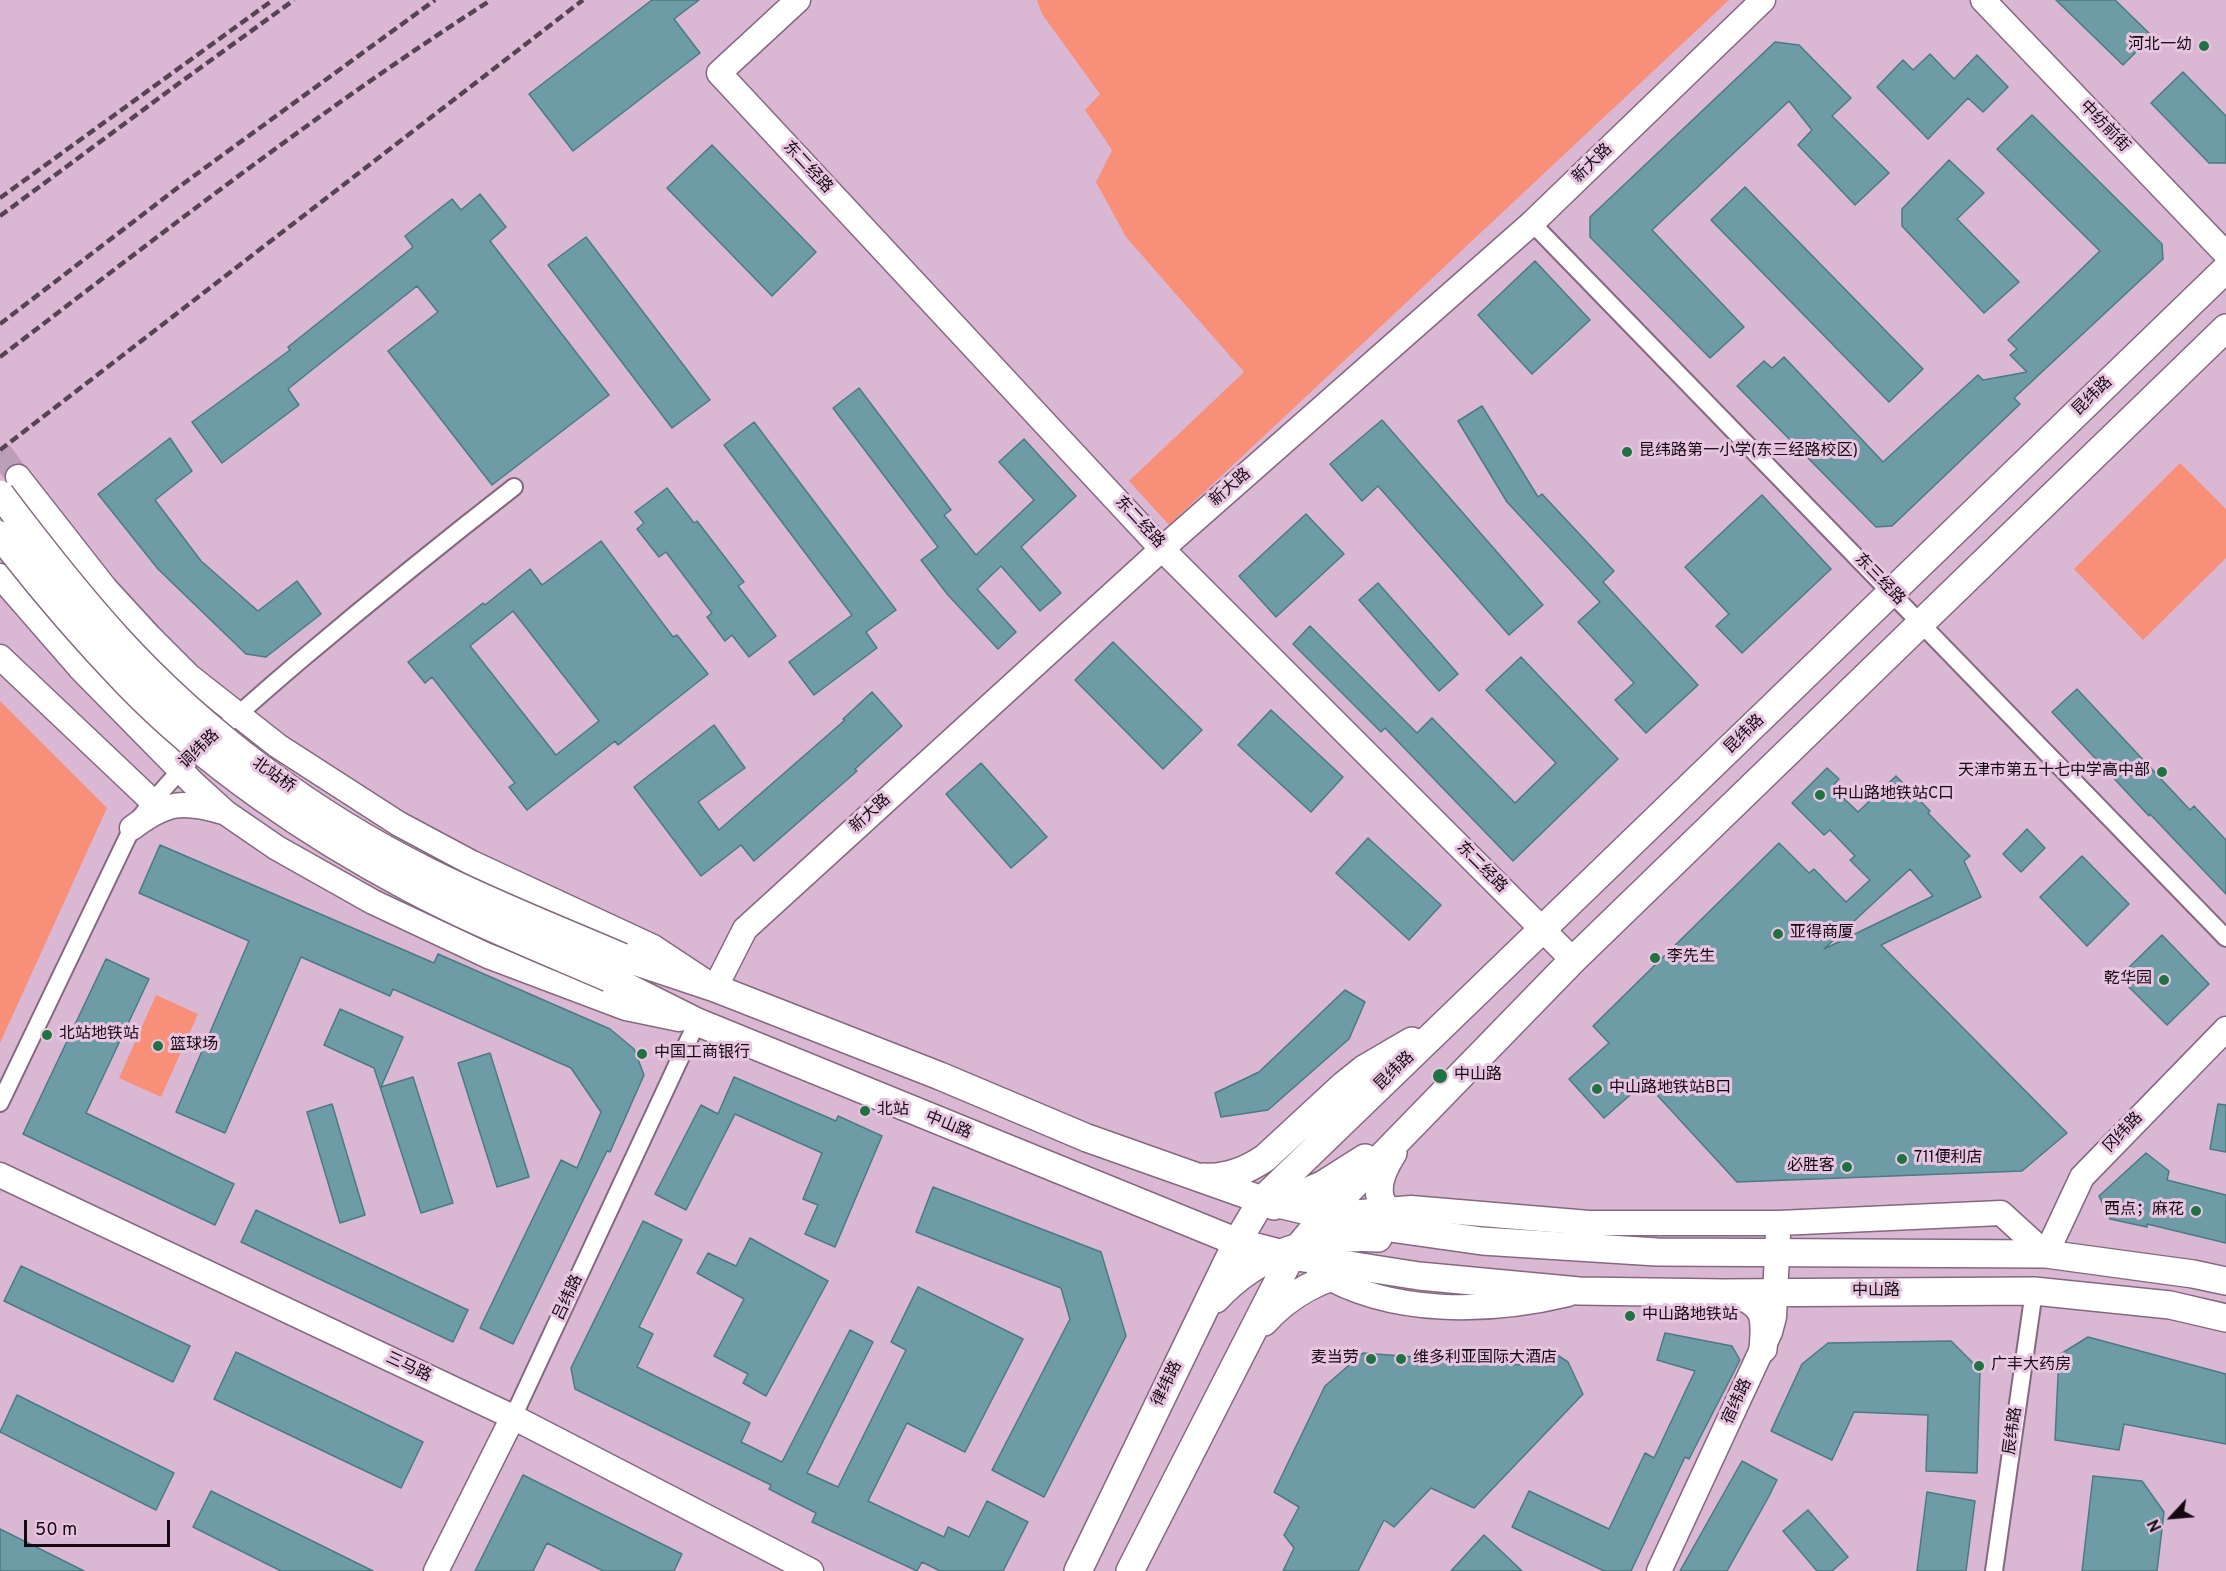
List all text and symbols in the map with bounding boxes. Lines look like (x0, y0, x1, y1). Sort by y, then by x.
place label: 河北一幼 (2128, 36, 2192, 56)
marker: 河北一幼 (2197, 39, 2211, 53)
street label: 中纺前街 (2075, 97, 2133, 157)
street label: 东二经路 (778, 138, 836, 198)
street label: 新大路 (1569, 140, 1617, 188)
street label: 昆纬路 (2069, 373, 2117, 421)
place label: 昆纬路第一小学(东三经路校区) (1639, 442, 1858, 462)
marker: 昆纬路第一小学(东三经路校区) (1620, 445, 1634, 459)
street label: 新大路 (1207, 465, 1255, 511)
street label: 东二经路 (1110, 493, 1168, 553)
street label: 东三经路 (1850, 550, 1908, 610)
street label: 昆纬路 (1721, 711, 1769, 759)
street label: 调纬路 (176, 726, 224, 774)
street label: 北站桥 (248, 754, 298, 798)
place label: 天津市第五十七中学高中部 (1958, 762, 2150, 782)
marker: 天津市第五十七中学高中部 (2155, 765, 2169, 779)
place label: 中山路地铁站C口 (1832, 785, 1954, 805)
marker: 中山路地铁站C口 (1813, 788, 1827, 802)
street label: 新大路 (847, 791, 895, 837)
street label: 东二经路 (1452, 839, 1510, 897)
place label: 亚得商厦 (1790, 924, 1854, 944)
marker: 亚得商厦 (1771, 927, 1785, 941)
place label: 李先生 (1667, 948, 1715, 968)
marker: 李先生 (1648, 951, 1662, 965)
place label: 乾华园 (2104, 970, 2152, 990)
marker: 乾华园 (2157, 973, 2171, 987)
place label: 北站地铁站 (59, 1025, 139, 1045)
marker: 北站地铁站 (40, 1028, 54, 1042)
place label: 篮球场 (170, 1036, 218, 1056)
marker: 篮球场 (151, 1039, 165, 1053)
place label: 中国工商银行 (654, 1044, 750, 1064)
marker: 中国工商银行 (635, 1047, 649, 1061)
street label: 昆纬路 (1371, 1048, 1419, 1096)
place label: 中山路 (1454, 1066, 1502, 1086)
marker: 中山路 (1431, 1067, 1449, 1085)
place label: 中山路地铁站B口 (1609, 1079, 1731, 1099)
marker: 中山路地铁站B口 (1590, 1082, 1604, 1096)
place label: 北站 (877, 1101, 909, 1121)
marker: 北站 (858, 1104, 872, 1118)
street label: 中山路 (922, 1108, 974, 1144)
street label: 冈纬路 (2100, 1109, 2148, 1157)
place label: 711便利店 (1914, 1149, 1983, 1169)
marker: 711便利店 (1895, 1152, 1909, 1166)
place label: 必胜客 (1787, 1157, 1835, 1177)
marker: 必胜客 (1840, 1160, 1854, 1174)
place label: 西点；麻花 (2104, 1201, 2184, 1221)
marker: 西点；麻花 (2189, 1204, 2203, 1218)
street label: 吕纬路 (550, 1272, 588, 1324)
street label: 中山路 (1852, 1282, 1900, 1302)
place label: 中山路地铁站 (1642, 1306, 1738, 1326)
marker: 中山路地铁站 (1623, 1309, 1637, 1323)
street label: 三马路 (382, 1349, 434, 1387)
place label: 麦当劳 (1311, 1349, 1359, 1369)
place label: 维多利亚国际大酒店 (1413, 1349, 1557, 1369)
marker: 麦当劳 (1364, 1352, 1378, 1366)
marker: 维多利亚国际大酒店 (1394, 1352, 1408, 1366)
place label: 广丰大药房 (1991, 1356, 2071, 1376)
street label: 律纬路 (1149, 1358, 1187, 1410)
marker: 广丰大药房 (1972, 1359, 1986, 1373)
street label: 宿纬路 (1719, 1376, 1757, 1428)
street label: 辰纬路 (2001, 1406, 2027, 1456)
north arrow (2142, 1487, 2202, 1547)
scale bar (27, 1508, 172, 1546)
text: N (2144, 1515, 2167, 1534)
text: 50 m (35, 1519, 77, 1542)

